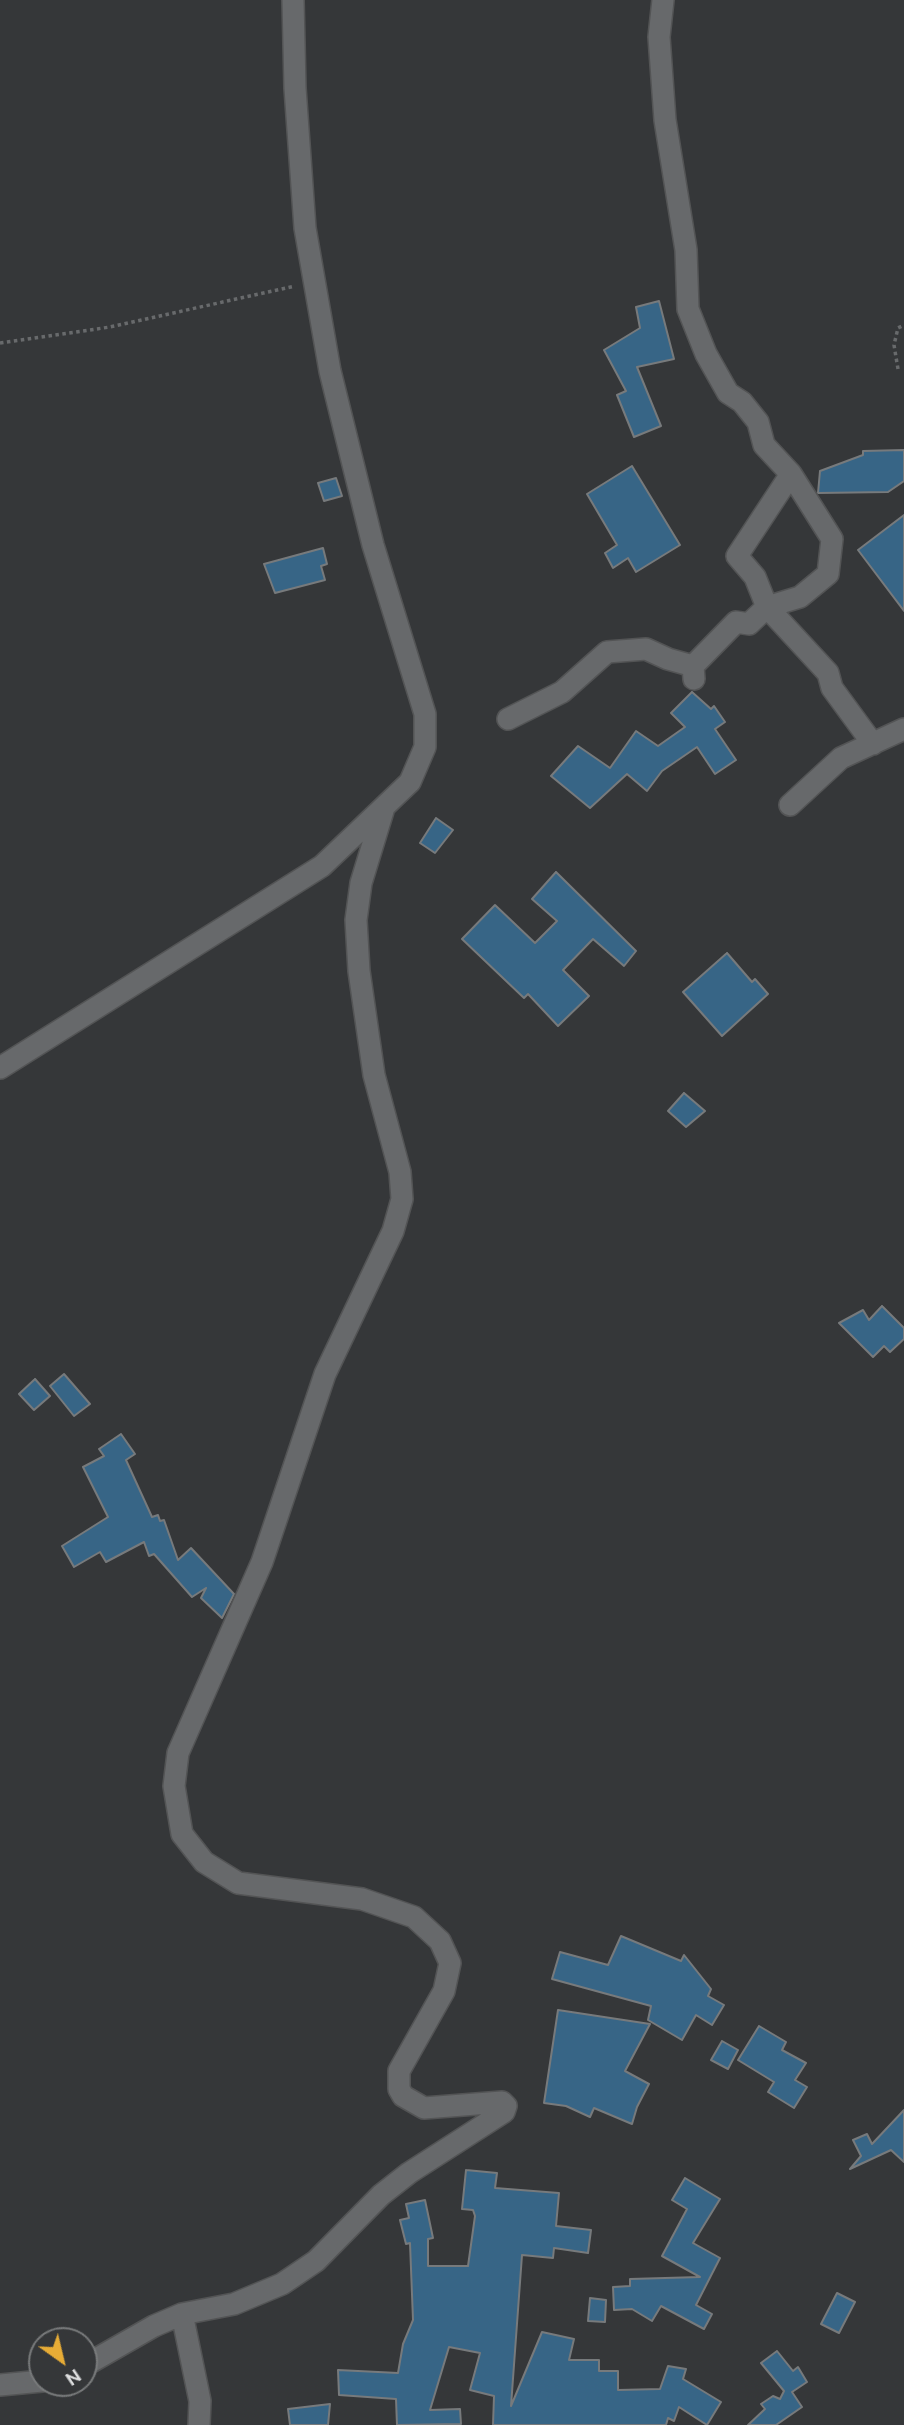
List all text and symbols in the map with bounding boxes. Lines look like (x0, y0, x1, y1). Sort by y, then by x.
north arrow (28, 2327, 98, 2397)
text: N (62, 2365, 86, 2391)

